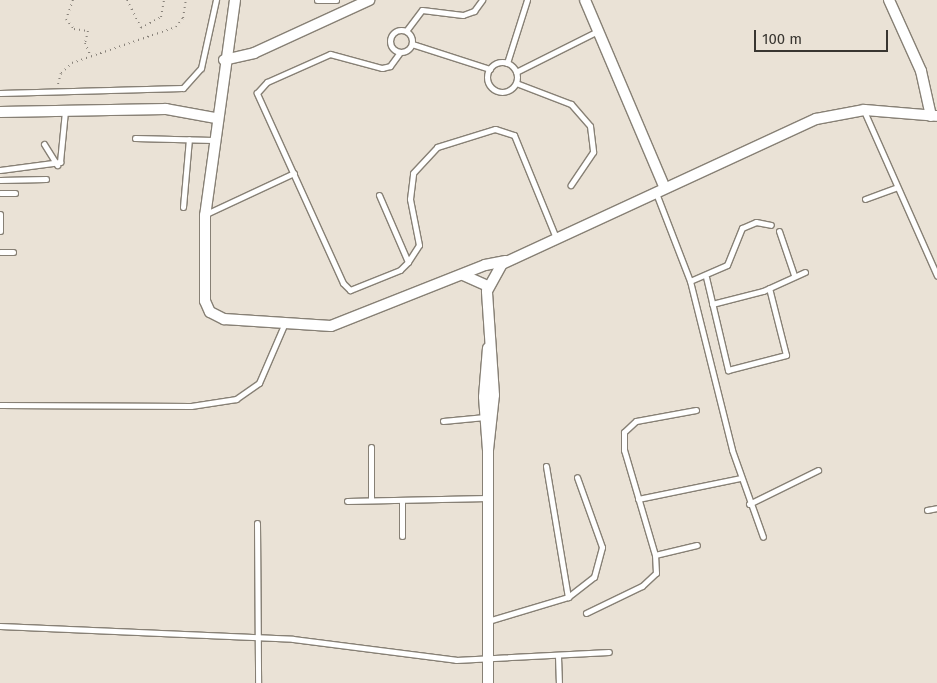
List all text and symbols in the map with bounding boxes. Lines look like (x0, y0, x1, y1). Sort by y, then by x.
scale bar (757, 20, 891, 52)
text: 100 m (762, 30, 802, 48)

